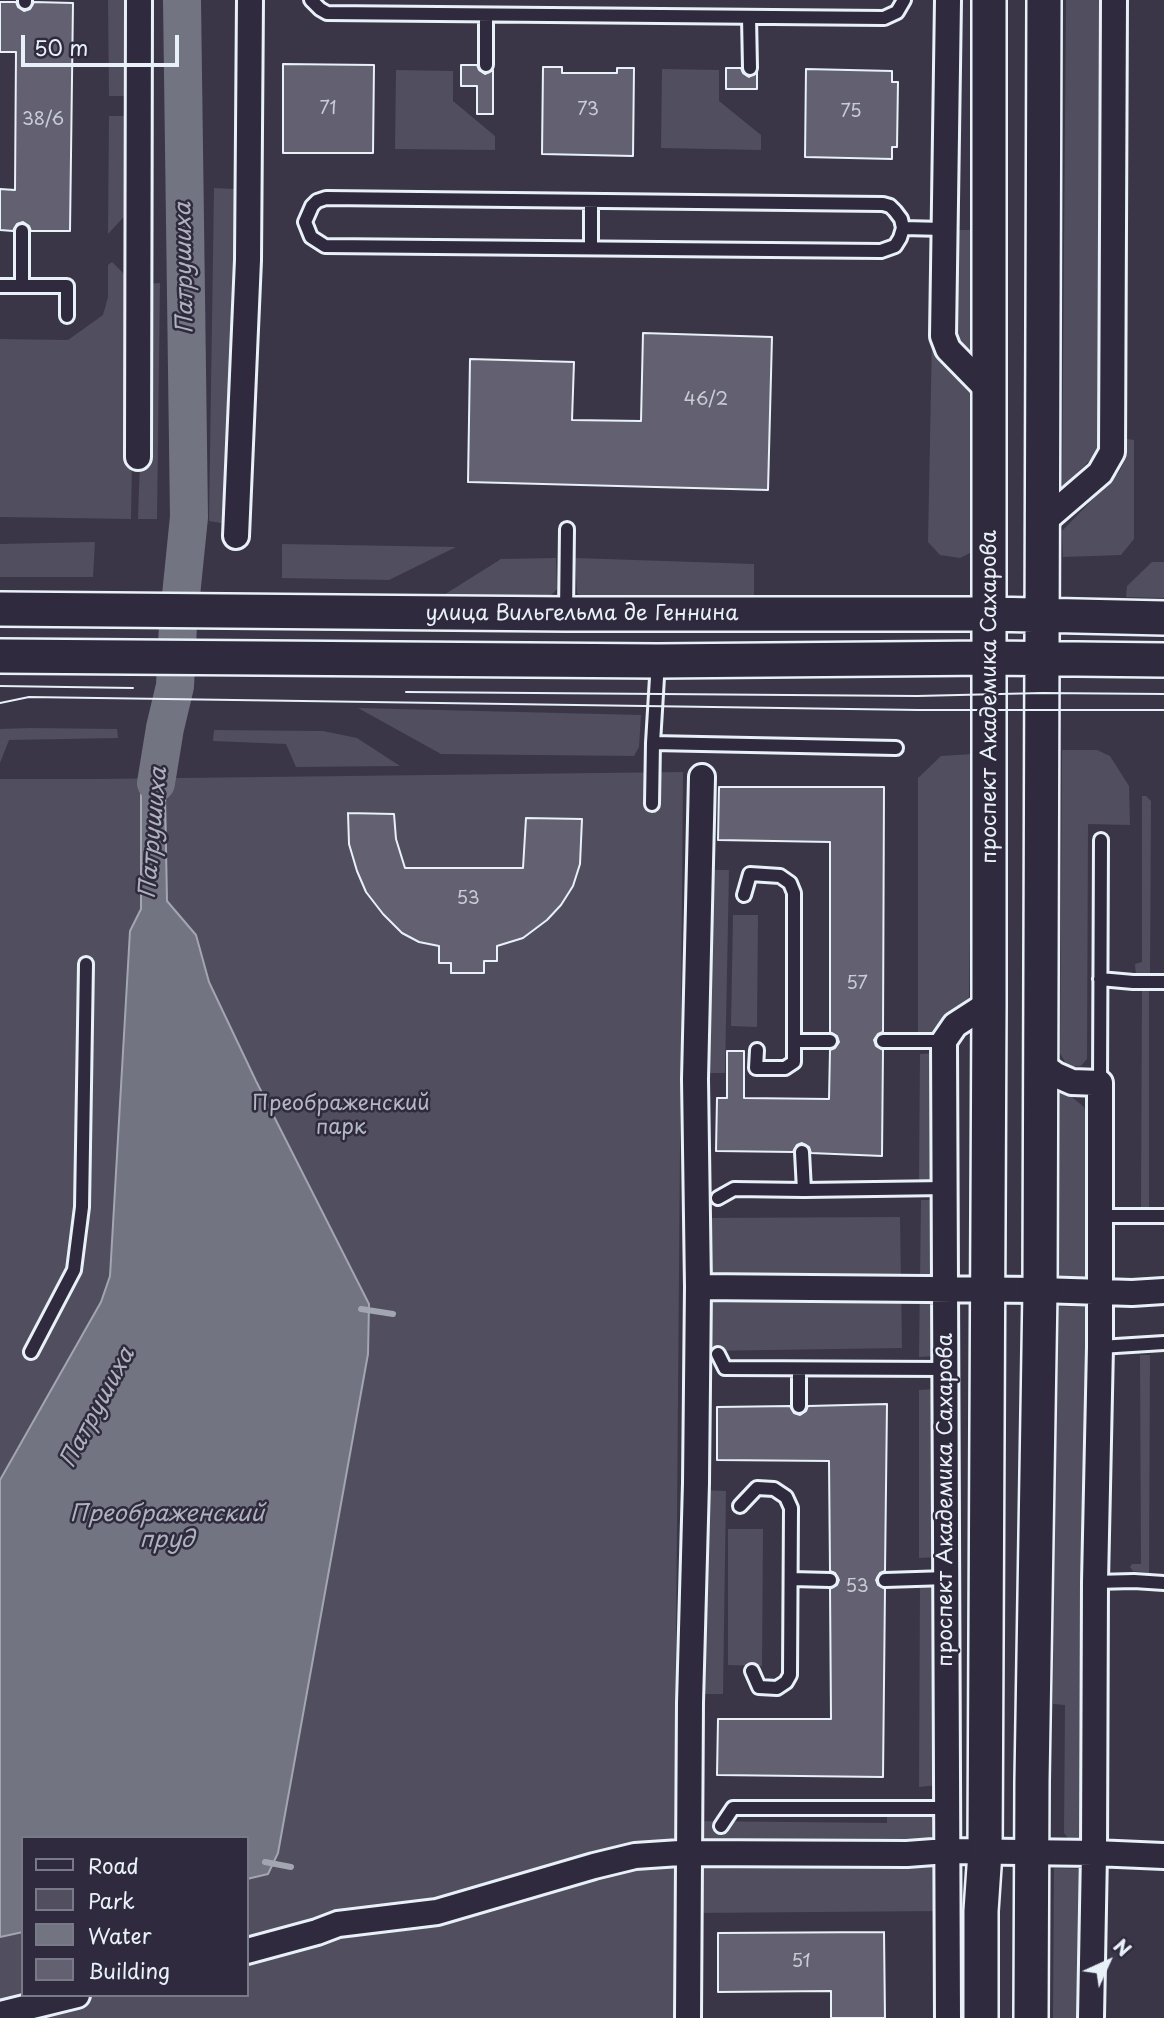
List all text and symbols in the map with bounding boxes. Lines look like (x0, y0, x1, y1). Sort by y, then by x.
scale bar (24, 21, 182, 65)
text: 50 m (34, 31, 88, 63)
house number: 71 (320, 98, 336, 120)
house number: 73 (577, 99, 599, 121)
house number: 75 (841, 101, 861, 123)
house number: 38/6 (22, 109, 64, 131)
water label: Патрушиха (170, 202, 200, 334)
house number: 46/2 (684, 389, 728, 411)
street label: проспект Академика Сахарова (977, 530, 1003, 864)
street label: улица Вильгельма де Геннина (425, 601, 739, 627)
water label: Патрушиха (135, 766, 173, 900)
house number: 53 (456, 888, 480, 910)
house number: 57 (846, 973, 868, 995)
park label: Преображенский парк (252, 1091, 430, 1141)
street label: проспект Академика Сахарова (933, 1333, 959, 1667)
water label: Патрушиха (55, 1343, 141, 1473)
water label: Преображенский пруд (70, 1501, 264, 1555)
house number: 53 (845, 1576, 869, 1598)
legend (21, 1836, 248, 1997)
text: Road (88, 1849, 139, 1881)
text: Park (88, 1884, 135, 1916)
text: Water (88, 1919, 151, 1951)
north arrow (1073, 1927, 1143, 1997)
text: N (1108, 1932, 1138, 1962)
house number: 51 (791, 1951, 811, 1973)
text: Building (88, 1954, 170, 1986)

